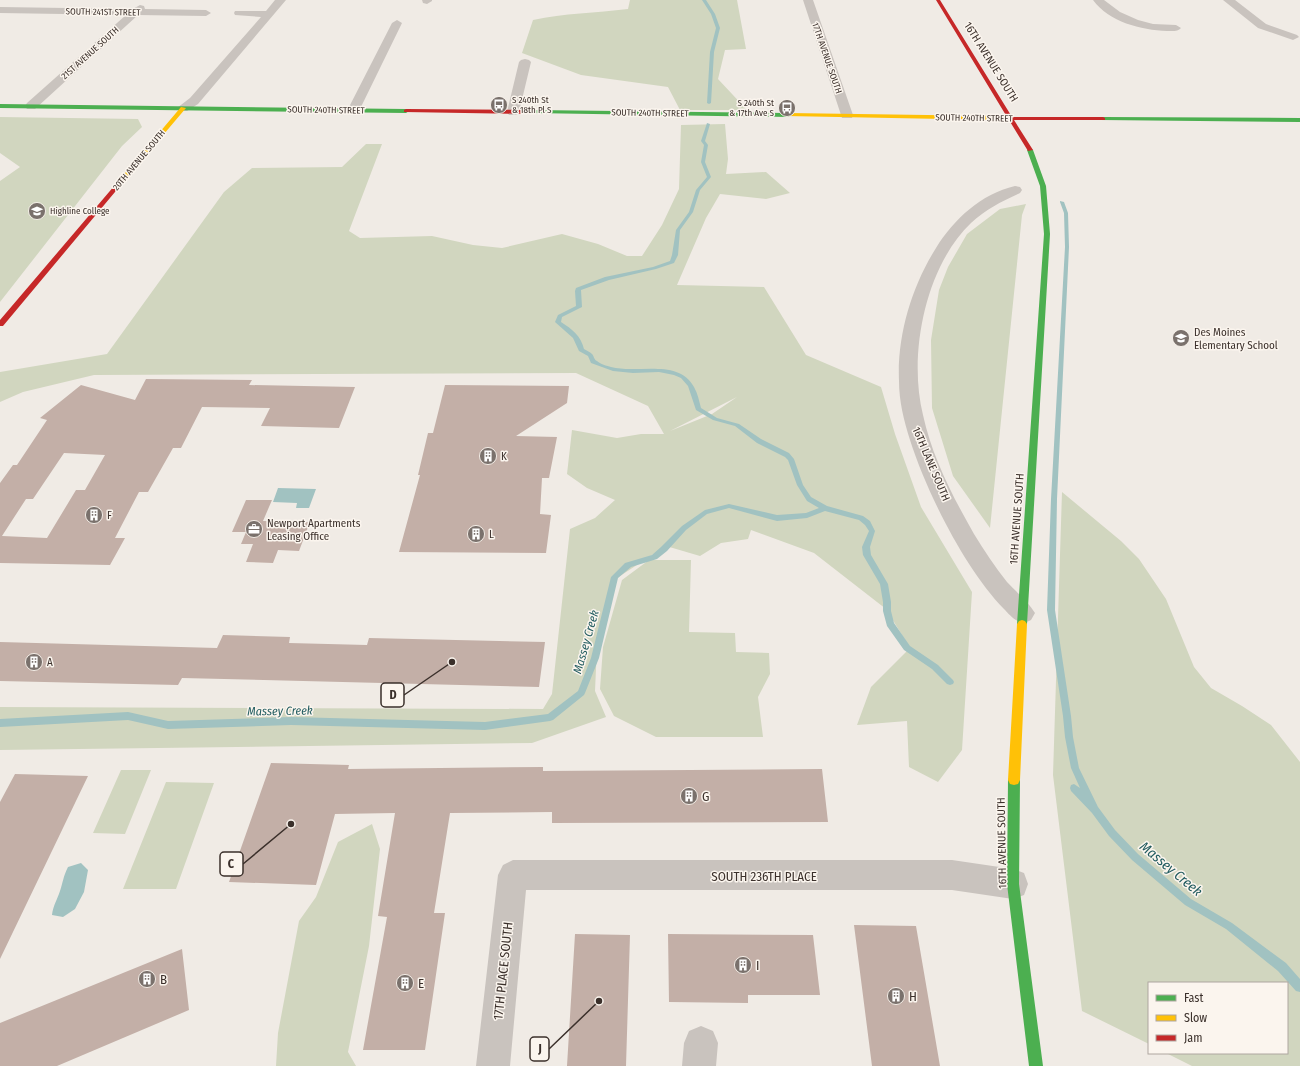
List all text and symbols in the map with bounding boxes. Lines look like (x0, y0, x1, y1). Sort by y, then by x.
street label: SOUTH 241ST STREET (66, 6, 141, 18)
street label: 16TH AVENUE SOUTH (961, 20, 1021, 104)
street label: 17TH AVENUE SOUTH (810, 21, 844, 95)
street label: 21ST AVENUE SOUTH (59, 25, 121, 81)
bus stop icon: S 240th St & 18th Pl S (489, 95, 509, 115)
place label: S 240th St & 18th Pl S (512, 95, 552, 115)
place label: S 240th St & 17th Ave S (729, 98, 775, 118)
bus stop icon: S 240th St & 17th Ave S (777, 98, 797, 118)
street label: SOUTH 240TH STREET (287, 104, 366, 116)
street label: SOUTH 240TH STREET (611, 107, 690, 119)
street label: SOUTH 240TH STREET (935, 112, 1014, 124)
street label: 20TH AVENUE SOUTH (111, 128, 167, 192)
school or university icon: Highline College (27, 201, 47, 221)
place label: Highline College (50, 206, 110, 216)
place label: Des Moines Elementary School (1194, 326, 1278, 352)
school or university icon: Des Moines Elementary School (1171, 328, 1191, 348)
street label: 16TH LANE SOUTH (910, 425, 952, 503)
building icon: K (478, 446, 498, 466)
place label: K (501, 450, 507, 463)
street label: 16TH AVENUE SOUTH (1007, 473, 1027, 565)
building icon: F (84, 505, 104, 525)
place label: F (107, 509, 112, 522)
place label: Newport Apartments Leasing Office (267, 517, 361, 543)
office icon: Newport Apartments Leasing Office (244, 519, 264, 539)
building icon: L (466, 524, 486, 544)
place label: L (489, 528, 494, 541)
water label: Massey Creek (570, 609, 602, 675)
building icon: A (24, 652, 44, 672)
place label: A (47, 656, 53, 669)
callout: D (381, 683, 404, 707)
text: D (389, 688, 397, 702)
water label: Massey Creek (247, 703, 313, 719)
building icon: G (679, 786, 699, 806)
place label: G (702, 789, 709, 804)
street label: 16TH AVENUE SOUTH (995, 797, 1009, 889)
water label: Massey Creek (1136, 838, 1206, 900)
callout: C (220, 852, 243, 876)
text: C (228, 857, 235, 871)
street label: SOUTH 236TH PLACE (711, 869, 817, 884)
street label: 17TH PLACE SOUTH (490, 921, 516, 1021)
building icon: I (733, 955, 753, 975)
place label: I (756, 958, 759, 973)
building icon: B (137, 969, 157, 989)
place label: B (160, 972, 167, 987)
building icon: E (395, 973, 415, 993)
place label: E (418, 976, 424, 991)
legend (1148, 982, 1288, 1054)
building icon: H (886, 986, 906, 1006)
place label: H (909, 989, 917, 1004)
text: Fast (1184, 991, 1203, 1005)
text: Slow (1184, 1011, 1207, 1025)
text: Jam (1184, 1031, 1202, 1045)
callout: J (530, 1037, 549, 1061)
text: J (537, 1042, 542, 1056)

